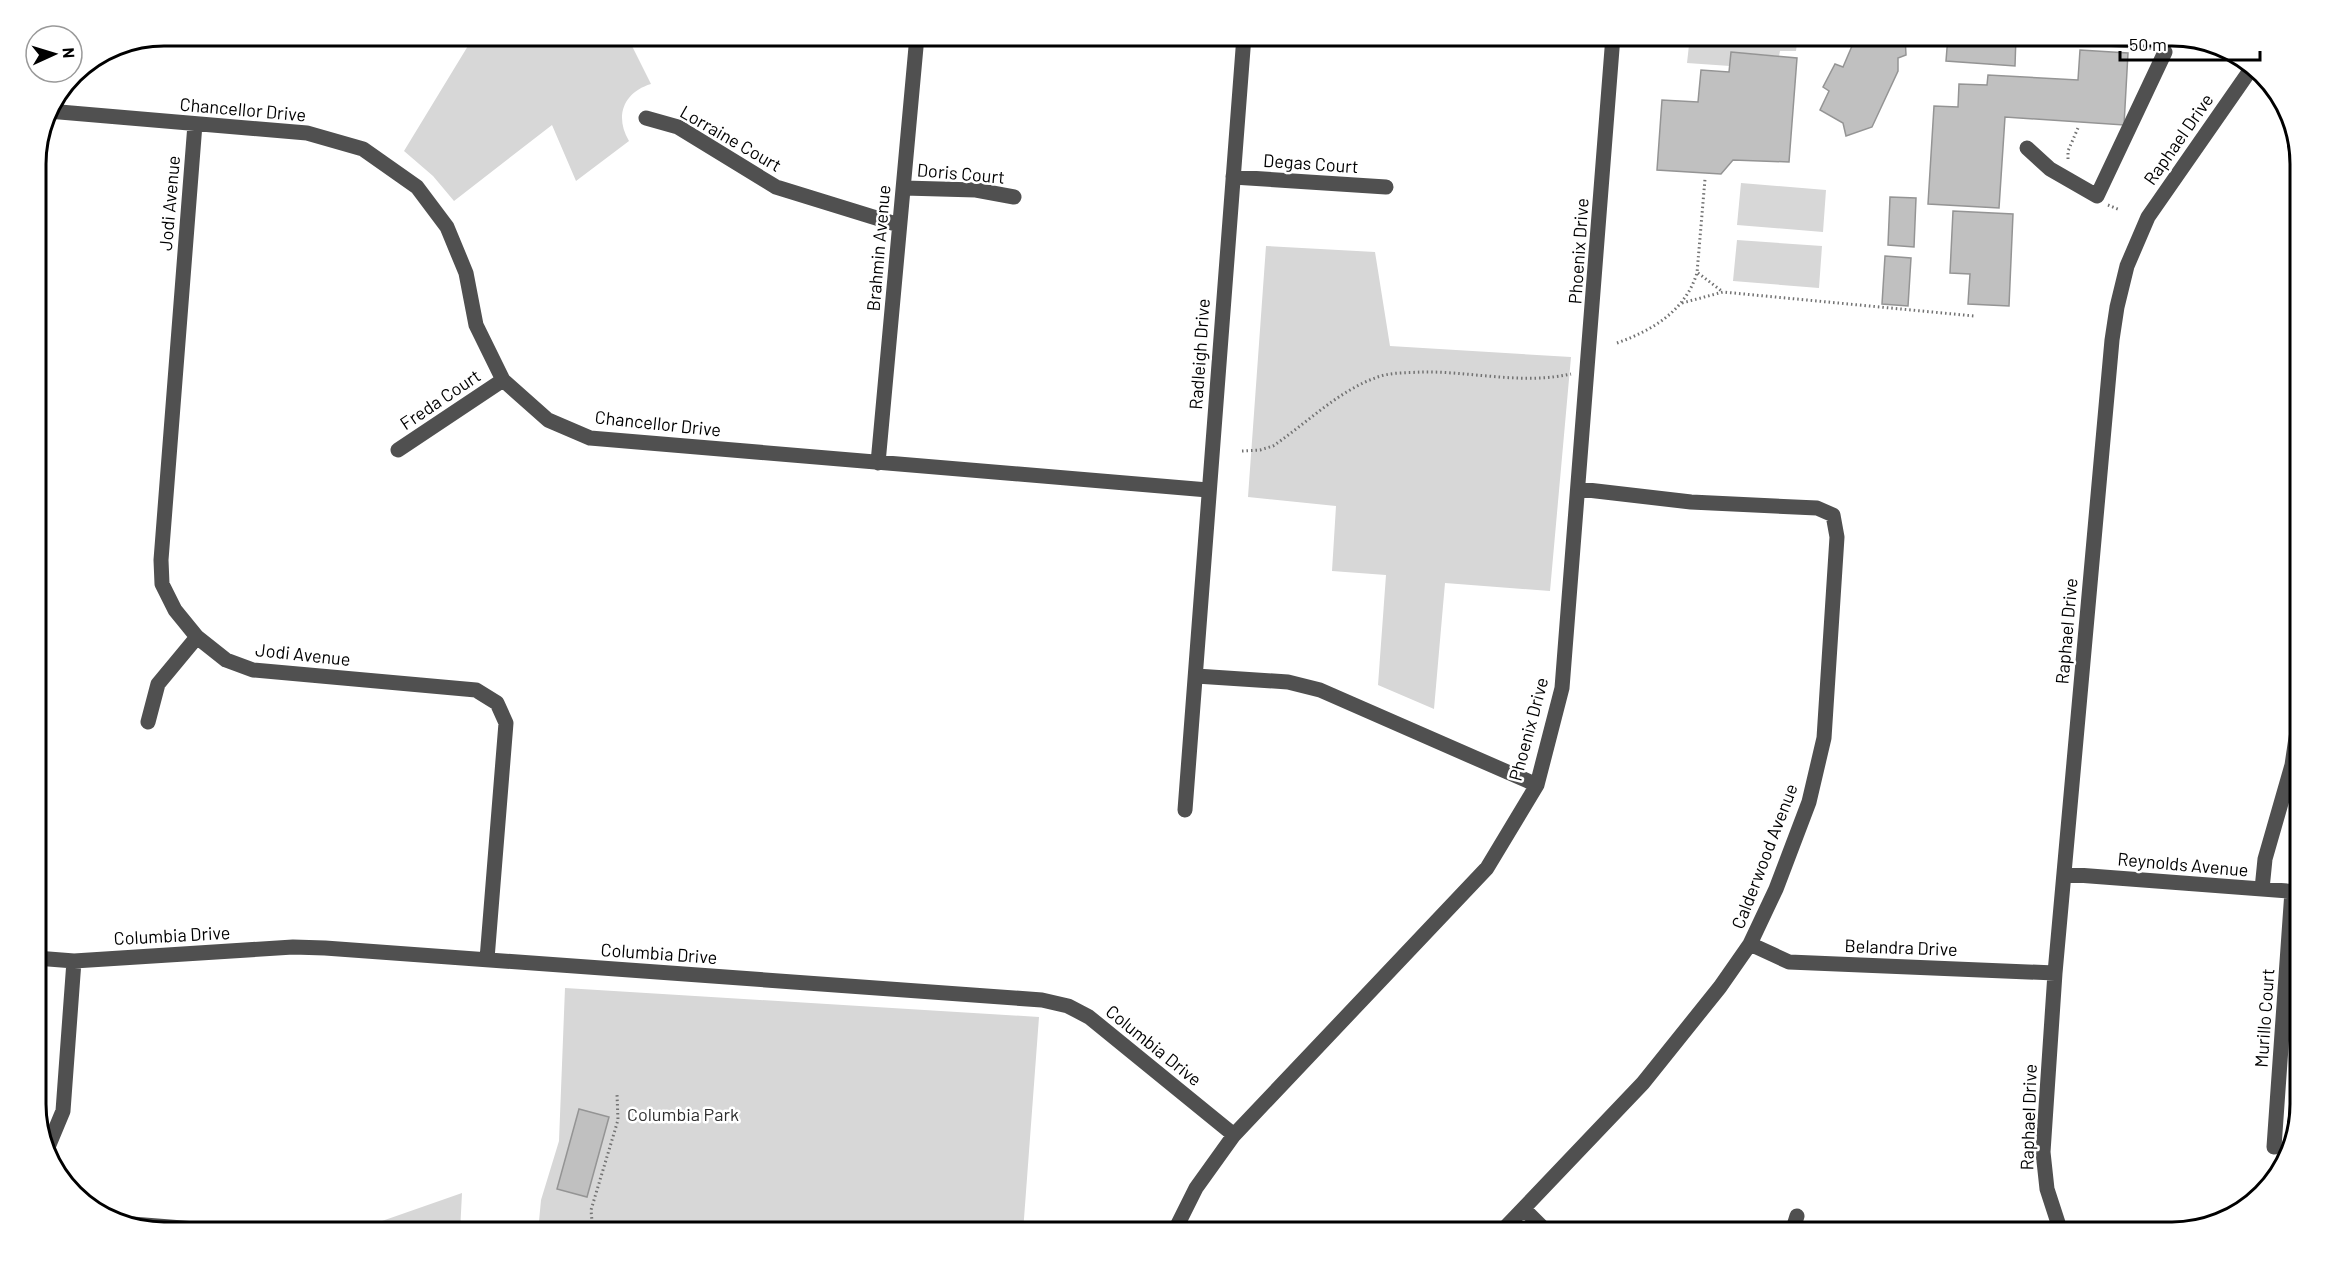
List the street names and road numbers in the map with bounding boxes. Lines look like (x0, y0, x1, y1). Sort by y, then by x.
street label: Raphael Drive (2138, 89, 2218, 189)
street label: Chancellor Drive (179, 93, 307, 125)
street label: Lorraine Court (676, 100, 786, 176)
street label: Degas Court (1263, 149, 1359, 177)
street label: Jodi Avenue (154, 155, 184, 251)
street label: Doris Court (916, 158, 1006, 188)
street label: Brahmin Avenue (862, 184, 894, 312)
street label: Phoenix Drive (1563, 197, 1593, 305)
street label: Radleigh Drive (1184, 298, 1214, 410)
street label: Freda Court (396, 364, 484, 434)
street label: Chancellor Drive (594, 405, 722, 441)
street label: Raphael Drive (2050, 577, 2082, 685)
street label: Jodi Avenue (254, 638, 352, 670)
street label: Phoenix Drive (1504, 675, 1552, 783)
street label: Calderwood Avenue (1726, 780, 1802, 932)
street label: Reynolds Avenue (2117, 847, 2249, 881)
street label: Columbia Drive (113, 921, 231, 949)
street label: Belandra Drive (1844, 934, 1958, 960)
street label: Columbia Drive (600, 938, 718, 968)
street label: Murillo Court (2250, 968, 2278, 1068)
street label: Columbia Drive (1102, 1000, 1206, 1090)
street label: Raphael Drive (2015, 1063, 2041, 1171)

